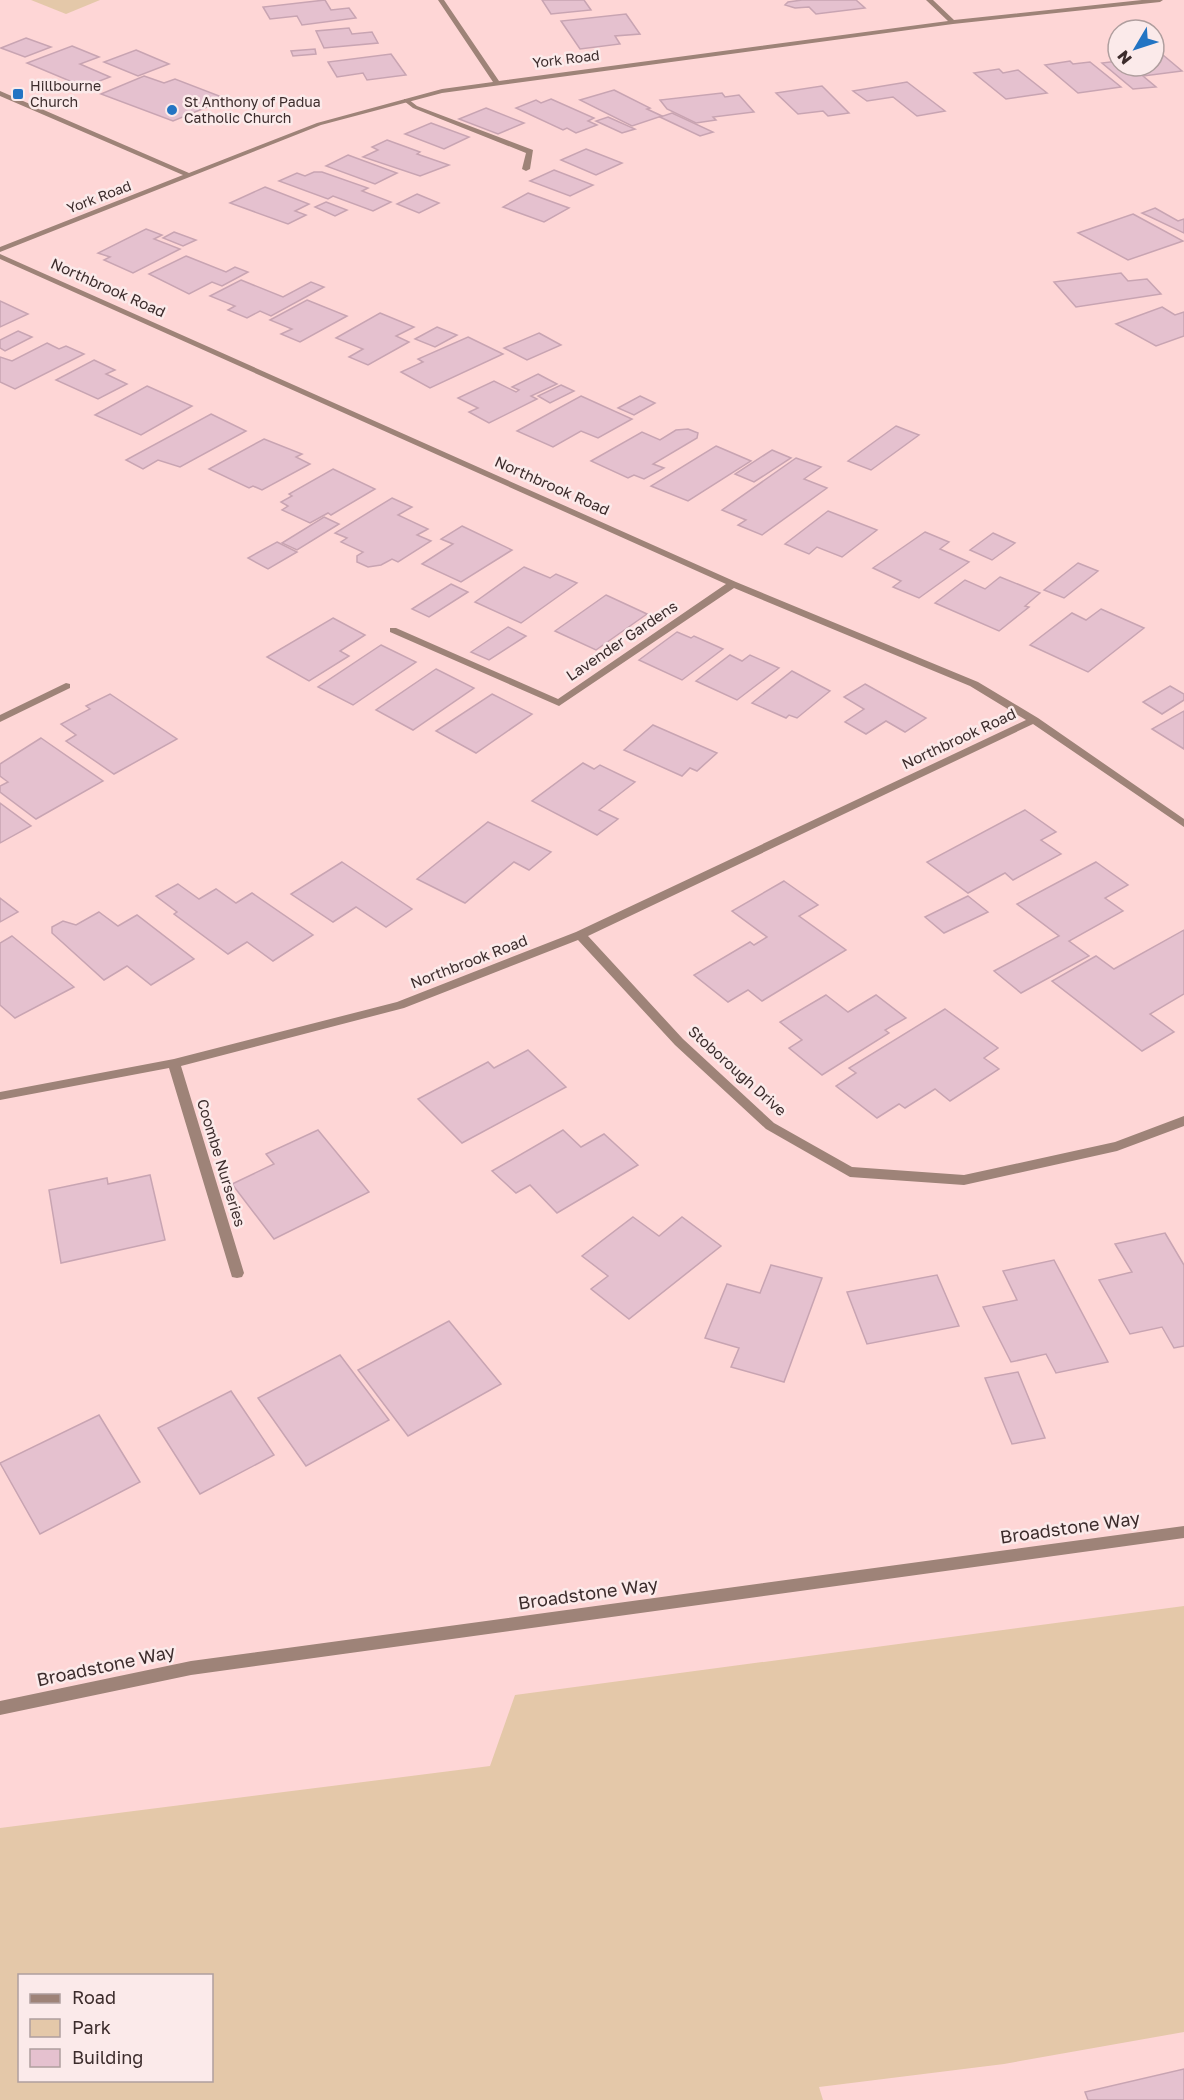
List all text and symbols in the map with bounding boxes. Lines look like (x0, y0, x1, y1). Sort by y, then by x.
north arrow (1106, 18, 1166, 78)
street label: York Road (531, 46, 600, 71)
text: N (1113, 46, 1136, 68)
place label: Hillbourne Church (30, 77, 101, 110)
marker: Hillbourne Church (11, 87, 25, 101)
place label: St Anthony of Padua Catholic Church (184, 93, 321, 126)
marker: St Anthony of Padua Catholic Church (165, 103, 179, 117)
street label: York Road (64, 177, 133, 217)
street label: Northbrook Road (48, 254, 169, 320)
street label: Northbrook Road (492, 452, 613, 518)
street label: Lavender Gardens (562, 596, 681, 684)
street label: Northbrook Road (899, 704, 1018, 772)
street label: Northbrook Road (408, 931, 530, 992)
street label: Stoborough Drive (685, 1022, 791, 1119)
street label: Coombe Nurseries (194, 1097, 250, 1229)
street label: Broadstone Way (999, 1506, 1141, 1548)
street label: Broadstone Way (517, 1572, 659, 1614)
street label: Broadstone Way (35, 1640, 177, 1690)
legend (18, 1974, 213, 2082)
text: Road (72, 1986, 116, 2008)
text: Park (72, 2016, 111, 2038)
text: Building (72, 2046, 143, 2068)

